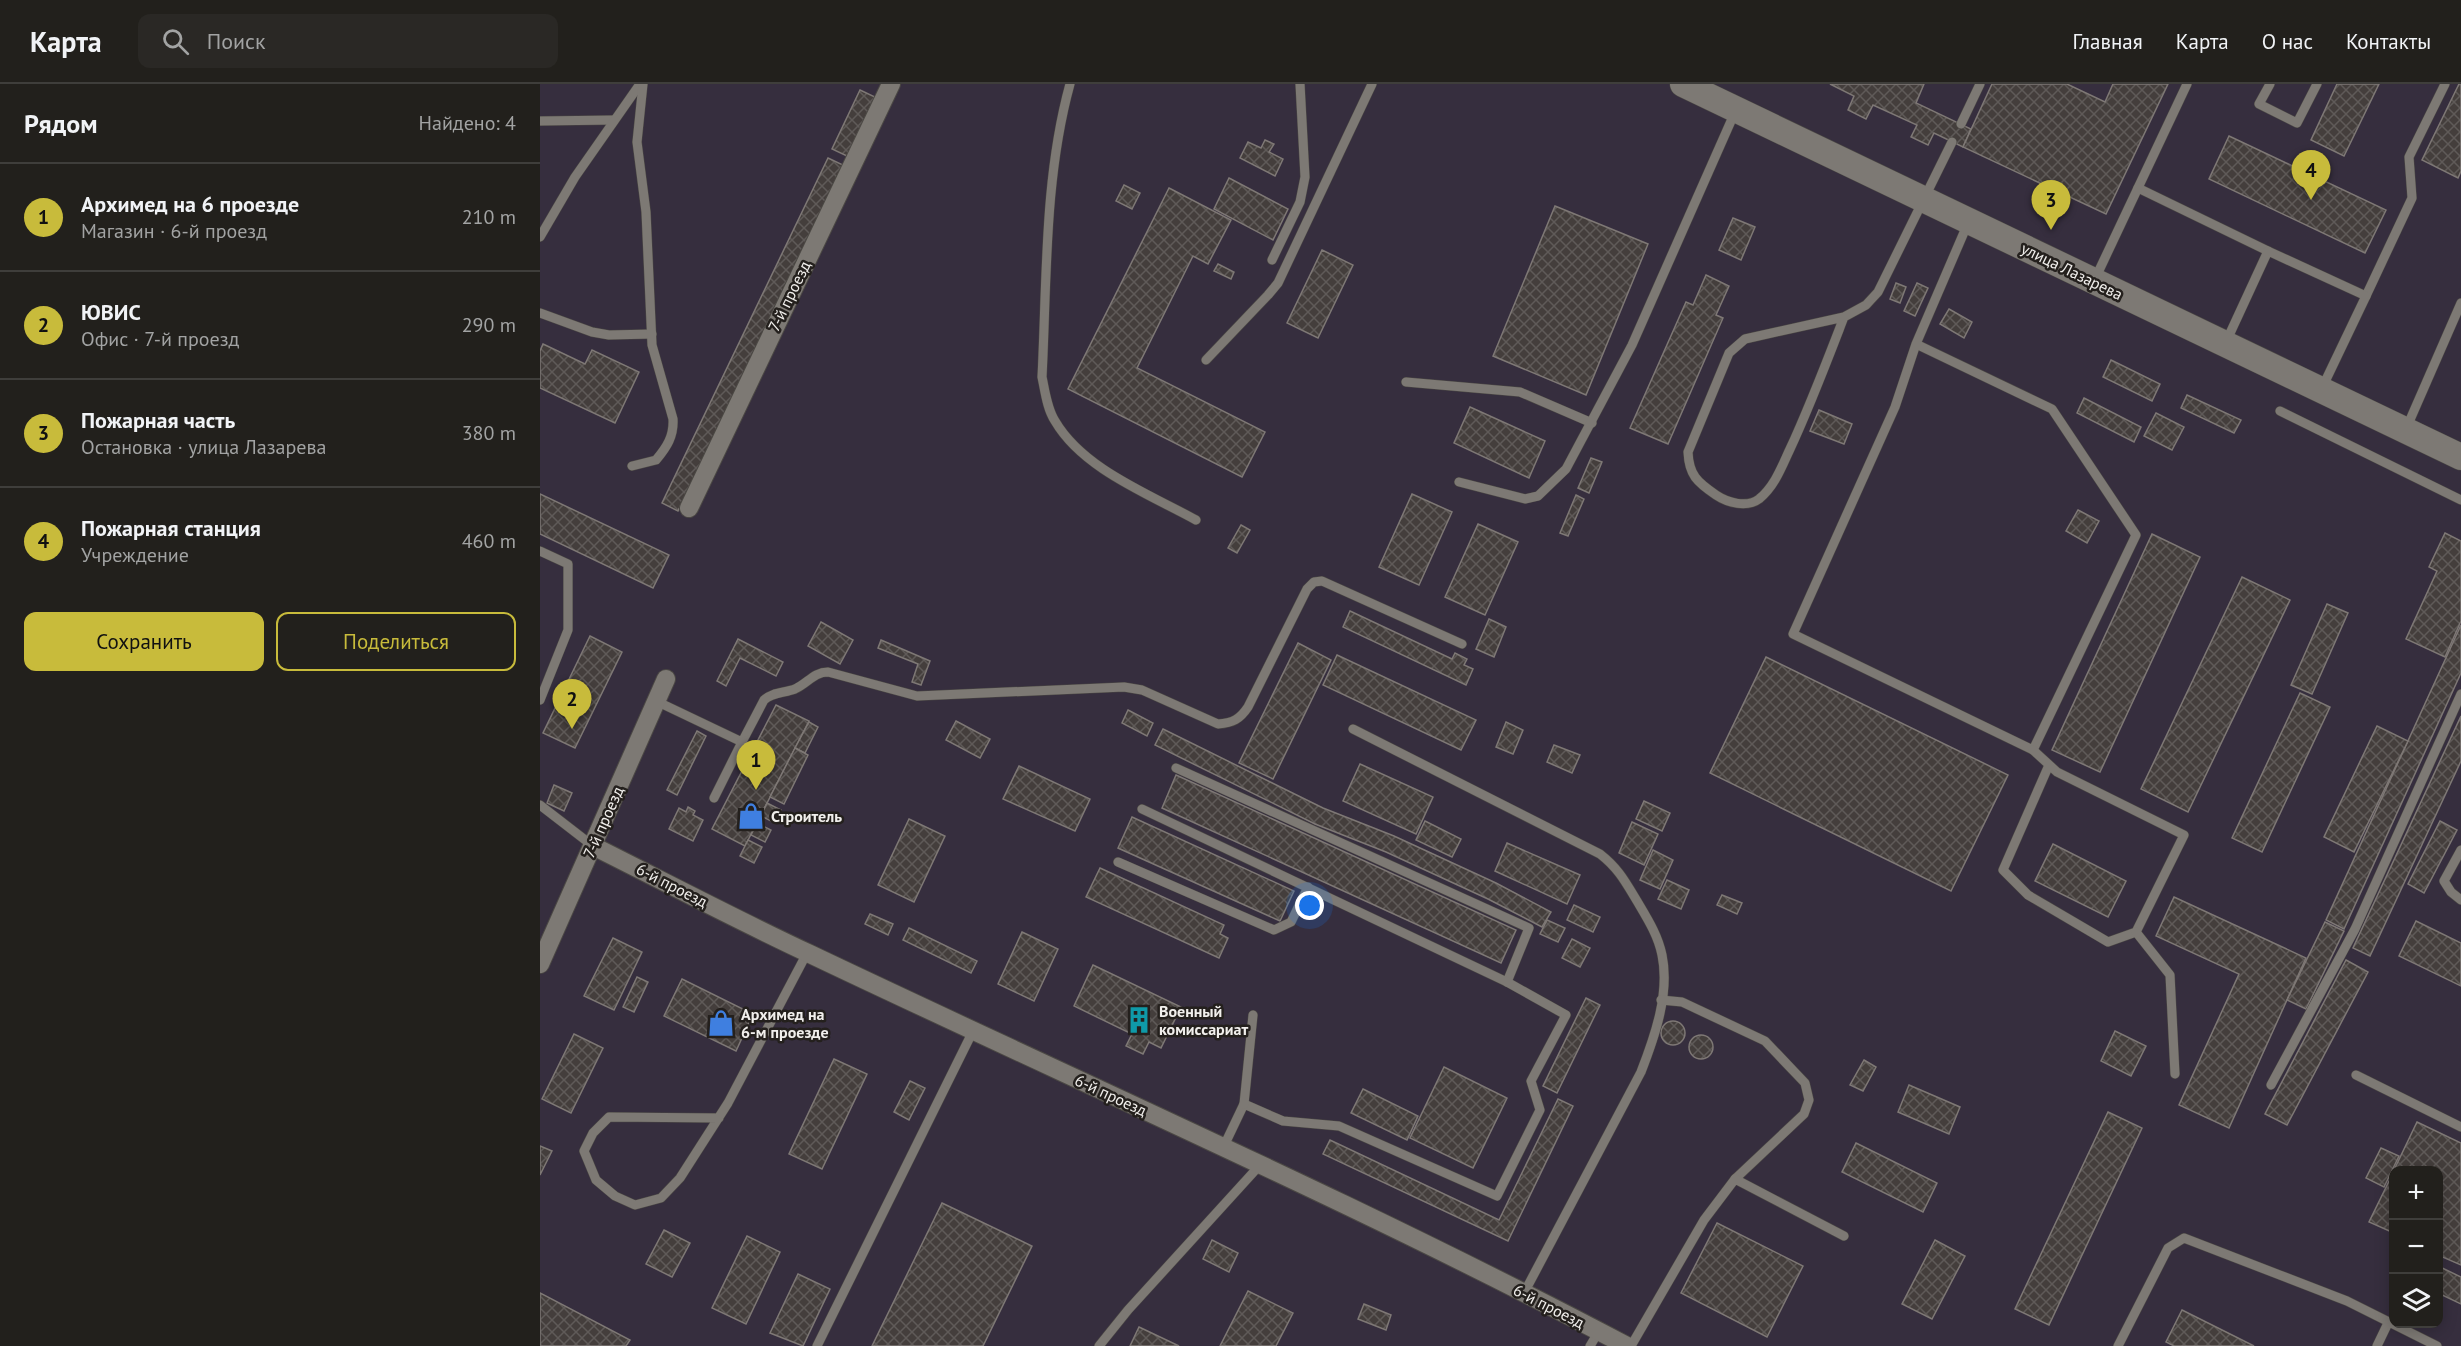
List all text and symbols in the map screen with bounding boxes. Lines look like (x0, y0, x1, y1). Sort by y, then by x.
search box (138, 14, 558, 68)
text: Карта (30, 23, 102, 60)
icon: search (159, 25, 192, 58)
text: Поиск (207, 27, 266, 55)
text: Главная (2072, 28, 2143, 55)
text: Карта (2176, 28, 2229, 55)
text: О нас (2262, 28, 2313, 55)
text: Контакты (2346, 28, 2431, 55)
text: Рядом (24, 107, 98, 140)
text: Найдено: 4 (419, 110, 516, 136)
pin: 4 (2292, 150, 2330, 200)
pin: 3 (2032, 180, 2070, 230)
text: Архимед на 6 проезде (81, 190, 299, 218)
text: 1 (38, 204, 49, 230)
text: 210 m (462, 204, 516, 230)
text: Магазин · 6-й проезд (81, 218, 267, 244)
street label: улица Лазарева (2018, 238, 2126, 304)
street label: 7-й проезд (763, 257, 815, 335)
text: ЮВИС (81, 298, 141, 326)
text: 2 (38, 312, 49, 338)
text: 290 m (462, 312, 516, 338)
text: Офис · 7-й проезд (81, 326, 239, 352)
text: Пожарная часть (81, 406, 235, 434)
text: 3 (38, 420, 49, 446)
text: 380 m (462, 420, 516, 446)
text: Остановка · улица Лазарева (81, 434, 326, 460)
text: Пожарная станция (81, 514, 261, 542)
text: 4 (38, 528, 49, 554)
text: 460 m (462, 528, 516, 554)
text: Учреждение (81, 542, 189, 568)
button: Сохранить (24, 612, 264, 671)
button: Поделиться (276, 612, 516, 671)
pin: 2 (552, 680, 591, 729)
pin: 1 (736, 740, 776, 790)
street label: 7-й проезд (578, 783, 628, 861)
shop icon: Строитель (736, 801, 766, 831)
place label: Строитель (771, 806, 842, 826)
street label: 6-й проезд (633, 859, 711, 912)
your location (1295, 891, 1324, 920)
place label: Военный комиссариат (1159, 1001, 1248, 1039)
place label: Архимед на 6-м проезде (741, 1004, 829, 1042)
building icon: Военный комиссариат (1124, 1005, 1154, 1035)
shop icon: Архимед на 6-м проезде (706, 1008, 736, 1038)
street label: 6-й проезд (1072, 1070, 1150, 1121)
map controls (2389, 1166, 2443, 1328)
button: + (2389, 1166, 2443, 1220)
button: − (2389, 1220, 2443, 1274)
button: layers (2389, 1274, 2443, 1328)
street label: 6-й проезд (1510, 1280, 1588, 1333)

